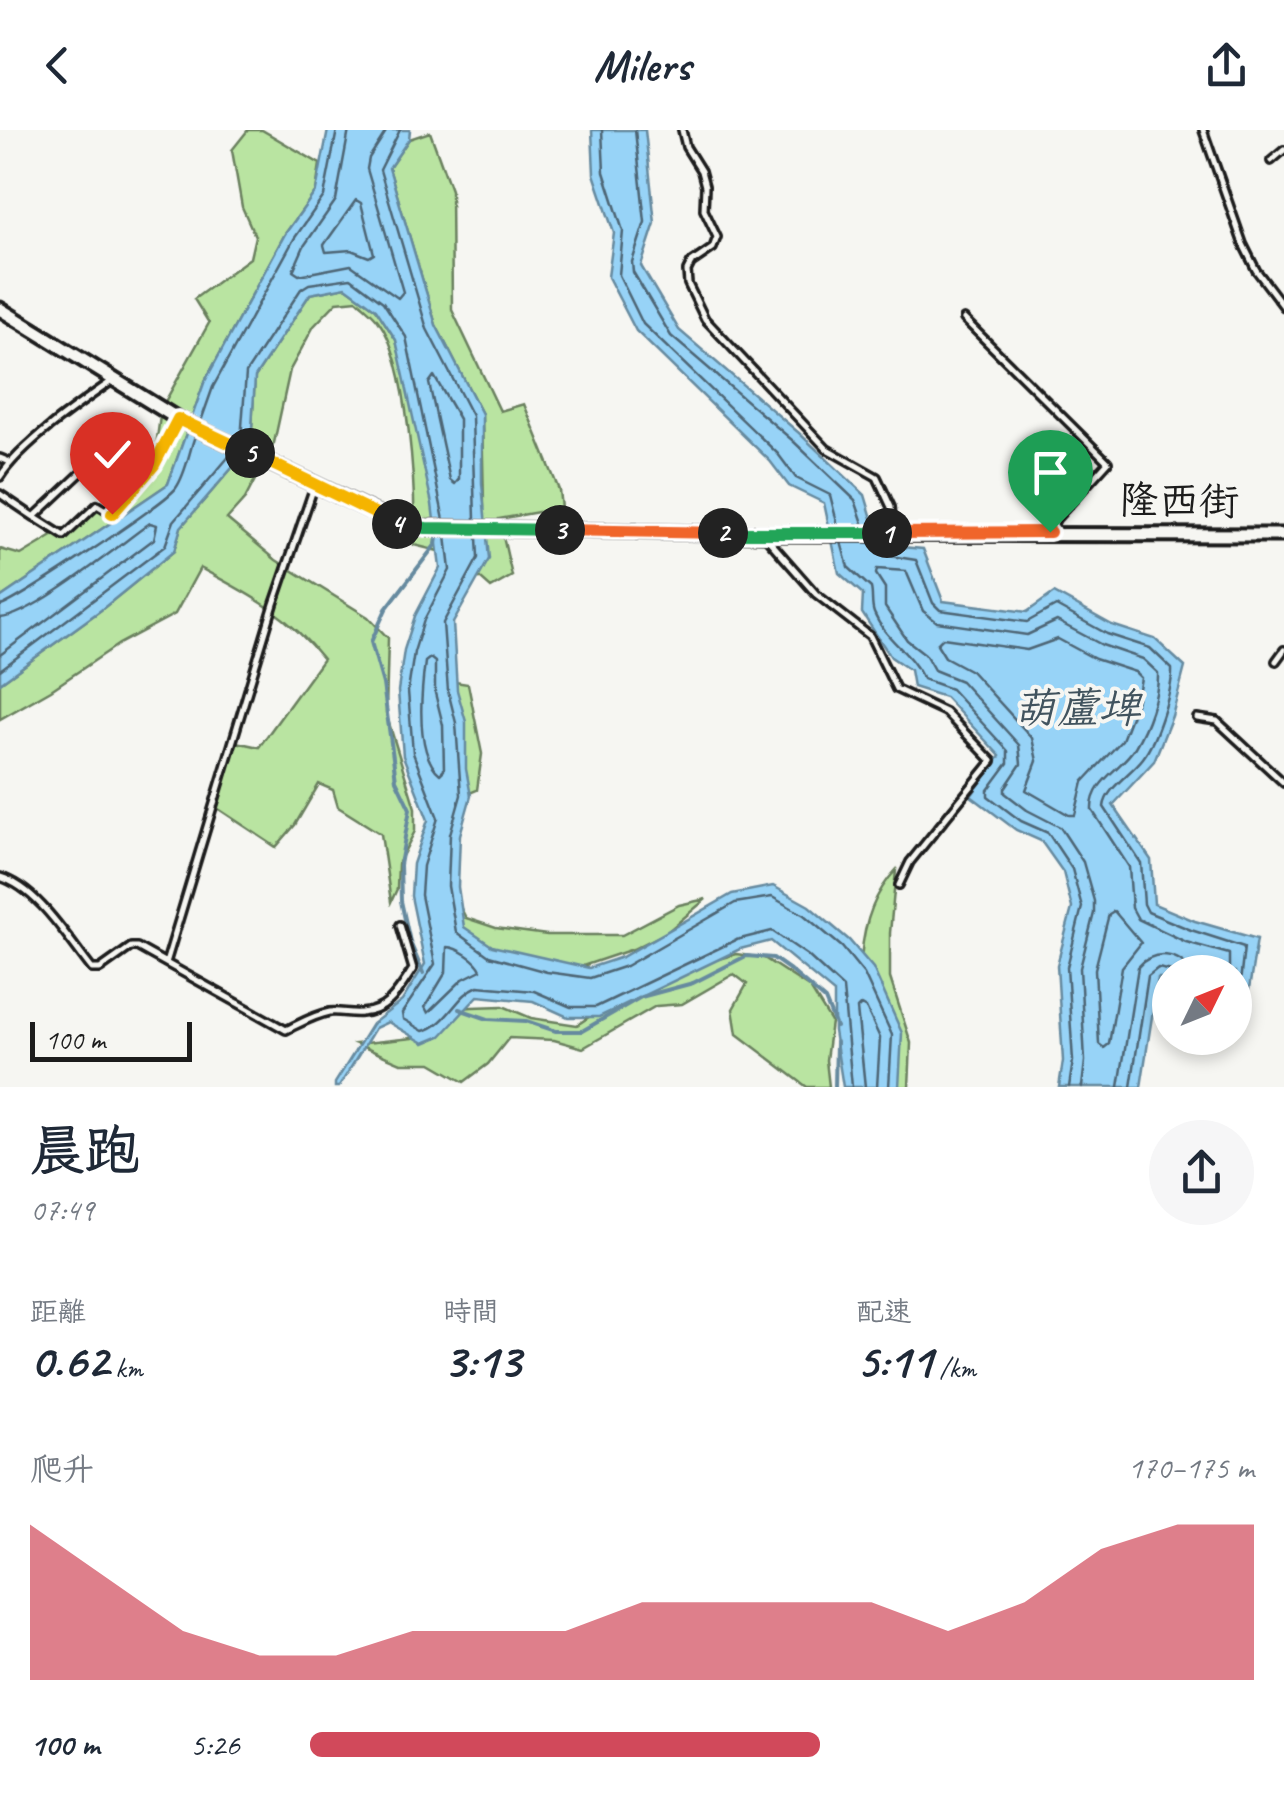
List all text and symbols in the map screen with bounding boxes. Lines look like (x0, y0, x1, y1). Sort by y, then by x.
text: Milers (593, 37, 691, 94)
icon: back (30, 38, 85, 93)
icon: share (1199, 38, 1254, 93)
pin (70, 412, 155, 515)
icon: check (85, 427, 140, 482)
pin: 5 (225, 428, 275, 478)
pin (1008, 430, 1093, 533)
text: 5 (244, 435, 256, 470)
icon: arrive (1023, 445, 1078, 500)
street label: 隆西街 (1119, 475, 1239, 527)
pin: 4 (372, 499, 422, 549)
pin: 3 (535, 505, 585, 555)
text: 4 (391, 506, 403, 541)
pin: 2 (698, 508, 748, 558)
pin: 1 (862, 508, 912, 558)
text: 3 (554, 512, 566, 547)
text: 2 (717, 515, 729, 550)
text: 1 (881, 515, 893, 550)
water label: 葫蘆埤 (1014, 682, 1143, 735)
north arrow (1152, 955, 1252, 1055)
map controls (1152, 955, 1252, 1055)
scale bar (30, 1017, 192, 1061)
text: 100 m (45, 1022, 105, 1057)
text: 晨跑 (30, 1116, 140, 1186)
button: share (1149, 1120, 1254, 1225)
text: 07:49 (30, 1189, 94, 1230)
text: 距離 (30, 1294, 86, 1329)
text: 時間 (443, 1294, 499, 1329)
text: 配速 (856, 1294, 912, 1329)
text: 0.62 (30, 1329, 108, 1392)
text: 3:13 (443, 1329, 520, 1392)
text: 5:11 (856, 1329, 933, 1392)
text: km (108, 1350, 143, 1385)
text: /km (933, 1350, 976, 1385)
text: 170–175 m (1128, 1447, 1254, 1488)
text: 爬升 (30, 1449, 94, 1490)
text: 100 m (30, 1724, 99, 1765)
text: 5:26 (190, 1724, 240, 1765)

